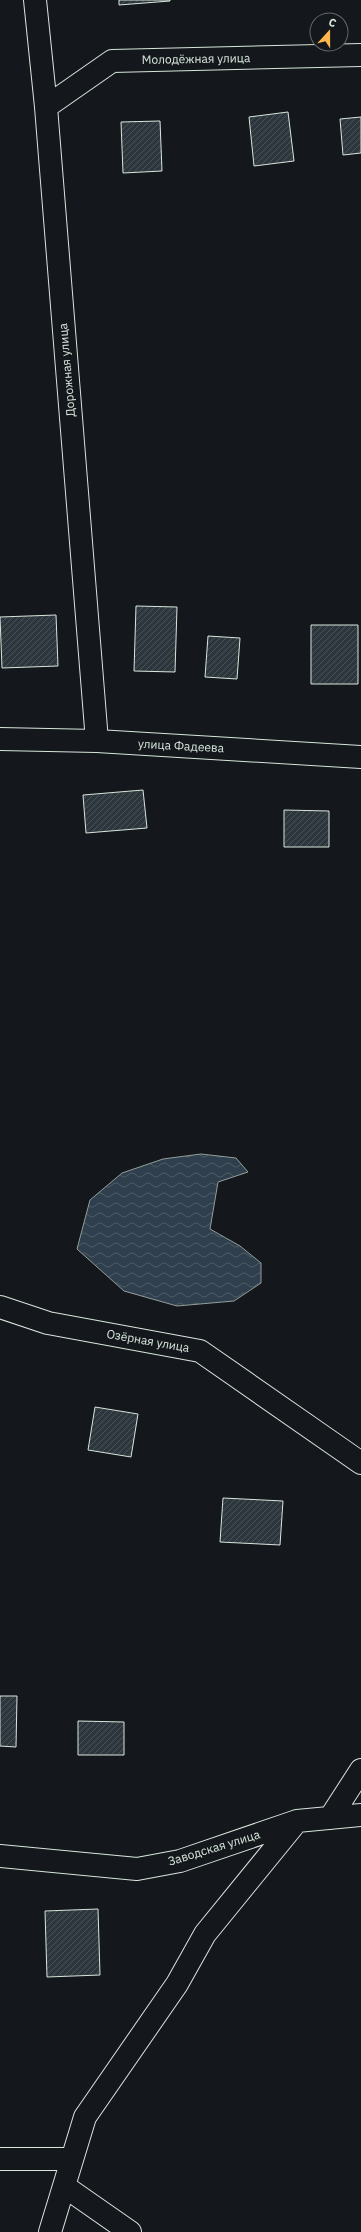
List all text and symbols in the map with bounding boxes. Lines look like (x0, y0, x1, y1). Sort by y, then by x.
north arrow (309, 12, 349, 52)
text: С (327, 15, 338, 30)
street label: Молодёжная улица (142, 50, 251, 67)
street label: Дорожная улица (55, 322, 78, 418)
street label: улица Фадеева (138, 736, 225, 755)
street label: Озёрная улица (105, 1326, 191, 1355)
street label: Заводская улица (166, 1826, 262, 1869)

